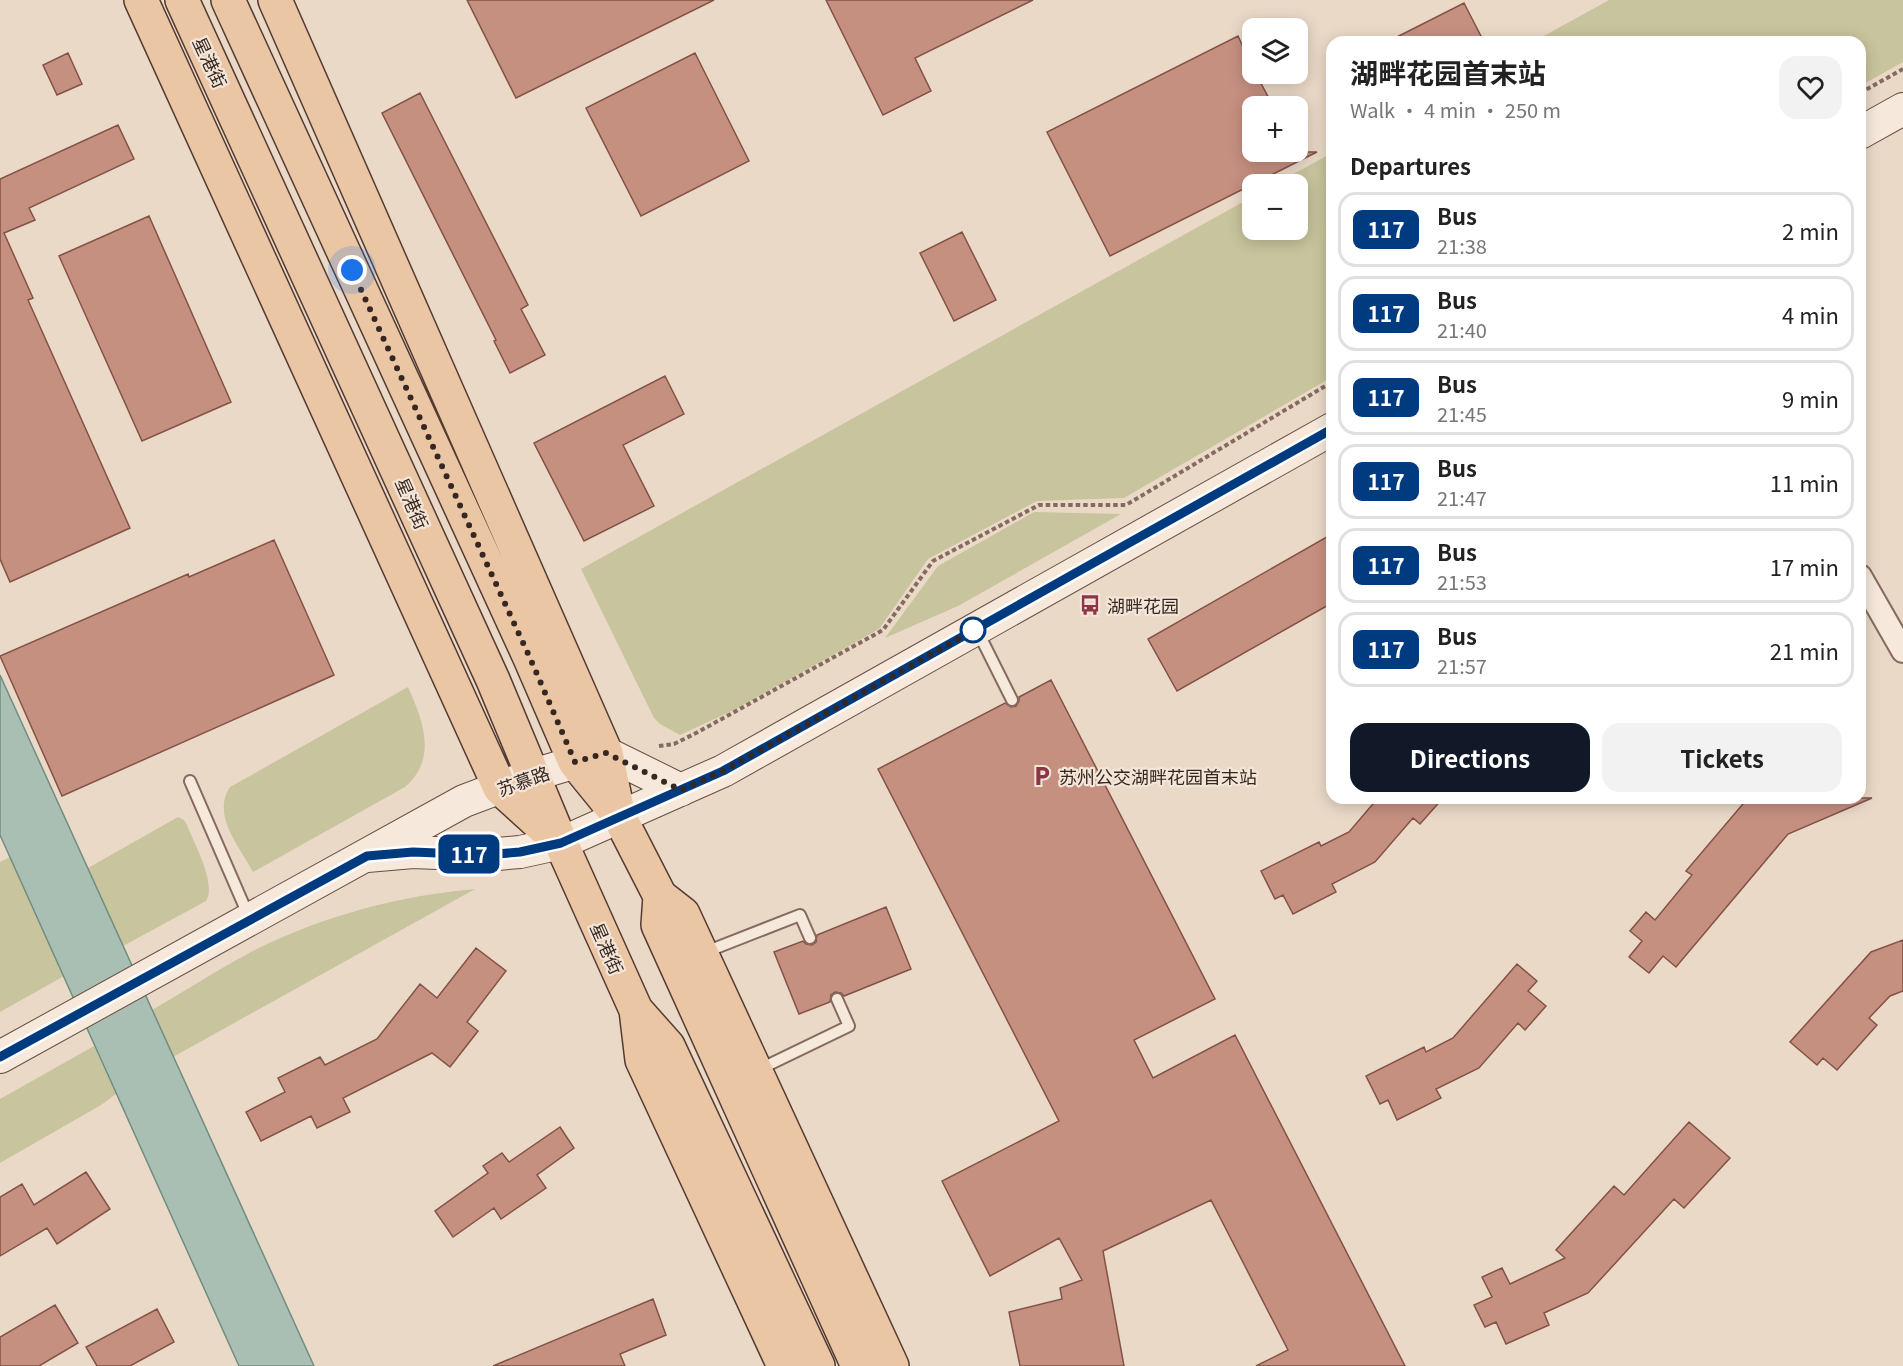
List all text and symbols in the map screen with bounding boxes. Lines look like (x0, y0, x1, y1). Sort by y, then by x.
map controls (1242, 18, 1308, 240)
button: layers (1242, 18, 1308, 84)
street label: 星港街 (188, 32, 234, 92)
text: 湖畔花园首末站 (1350, 52, 1546, 92)
button: heart (1779, 56, 1842, 119)
text: Walk · 4 min · 250 m (1350, 95, 1561, 124)
button: + (1242, 96, 1308, 162)
text: Departures (1350, 149, 1471, 181)
button: − (1242, 174, 1308, 240)
text: Bus (1437, 199, 1477, 231)
text: 117 (1367, 214, 1405, 244)
text: 2 min (1782, 214, 1839, 246)
text: 21:38 (1437, 231, 1487, 260)
your location (337, 255, 367, 285)
text: Bus (1437, 283, 1477, 315)
text: 117 (1367, 298, 1405, 328)
text: 4 min (1782, 298, 1839, 330)
text: 21:40 (1437, 315, 1487, 344)
text: Bus (1437, 367, 1477, 399)
text: 117 (1367, 382, 1405, 412)
text: 9 min (1782, 382, 1839, 414)
text: 21:45 (1437, 399, 1487, 428)
text: Bus (1437, 451, 1477, 483)
text: 117 (1367, 466, 1405, 496)
text: 11 min (1770, 466, 1839, 498)
street label: 星港街 (390, 473, 436, 533)
text: 21:47 (1437, 483, 1487, 512)
text: Bus (1437, 535, 1477, 567)
text: 117 (1367, 550, 1405, 580)
text: 17 min (1770, 550, 1839, 582)
text: 21:53 (1437, 567, 1487, 596)
place label: 湖畔花园 (1107, 592, 1179, 618)
bus stop icon: 湖畔花园 (1078, 593, 1102, 617)
unlabelled marker (960, 617, 986, 643)
text: Bus (1437, 619, 1477, 651)
text: 117 (1367, 634, 1405, 664)
text: 21 min (1770, 634, 1839, 666)
text: 21:57 (1437, 651, 1487, 680)
button: Directions (1350, 723, 1590, 792)
button: Tickets (1602, 723, 1842, 792)
street label: 苏慕路 (493, 759, 553, 801)
place label: 苏州公交湖畔花园首末站 (1059, 763, 1257, 789)
parking icon: 苏州公交湖畔花园首末站 (1030, 764, 1054, 788)
line badge: 117 (434, 834, 504, 874)
text: 117 (450, 839, 488, 869)
street label: 星港街 (585, 918, 631, 978)

